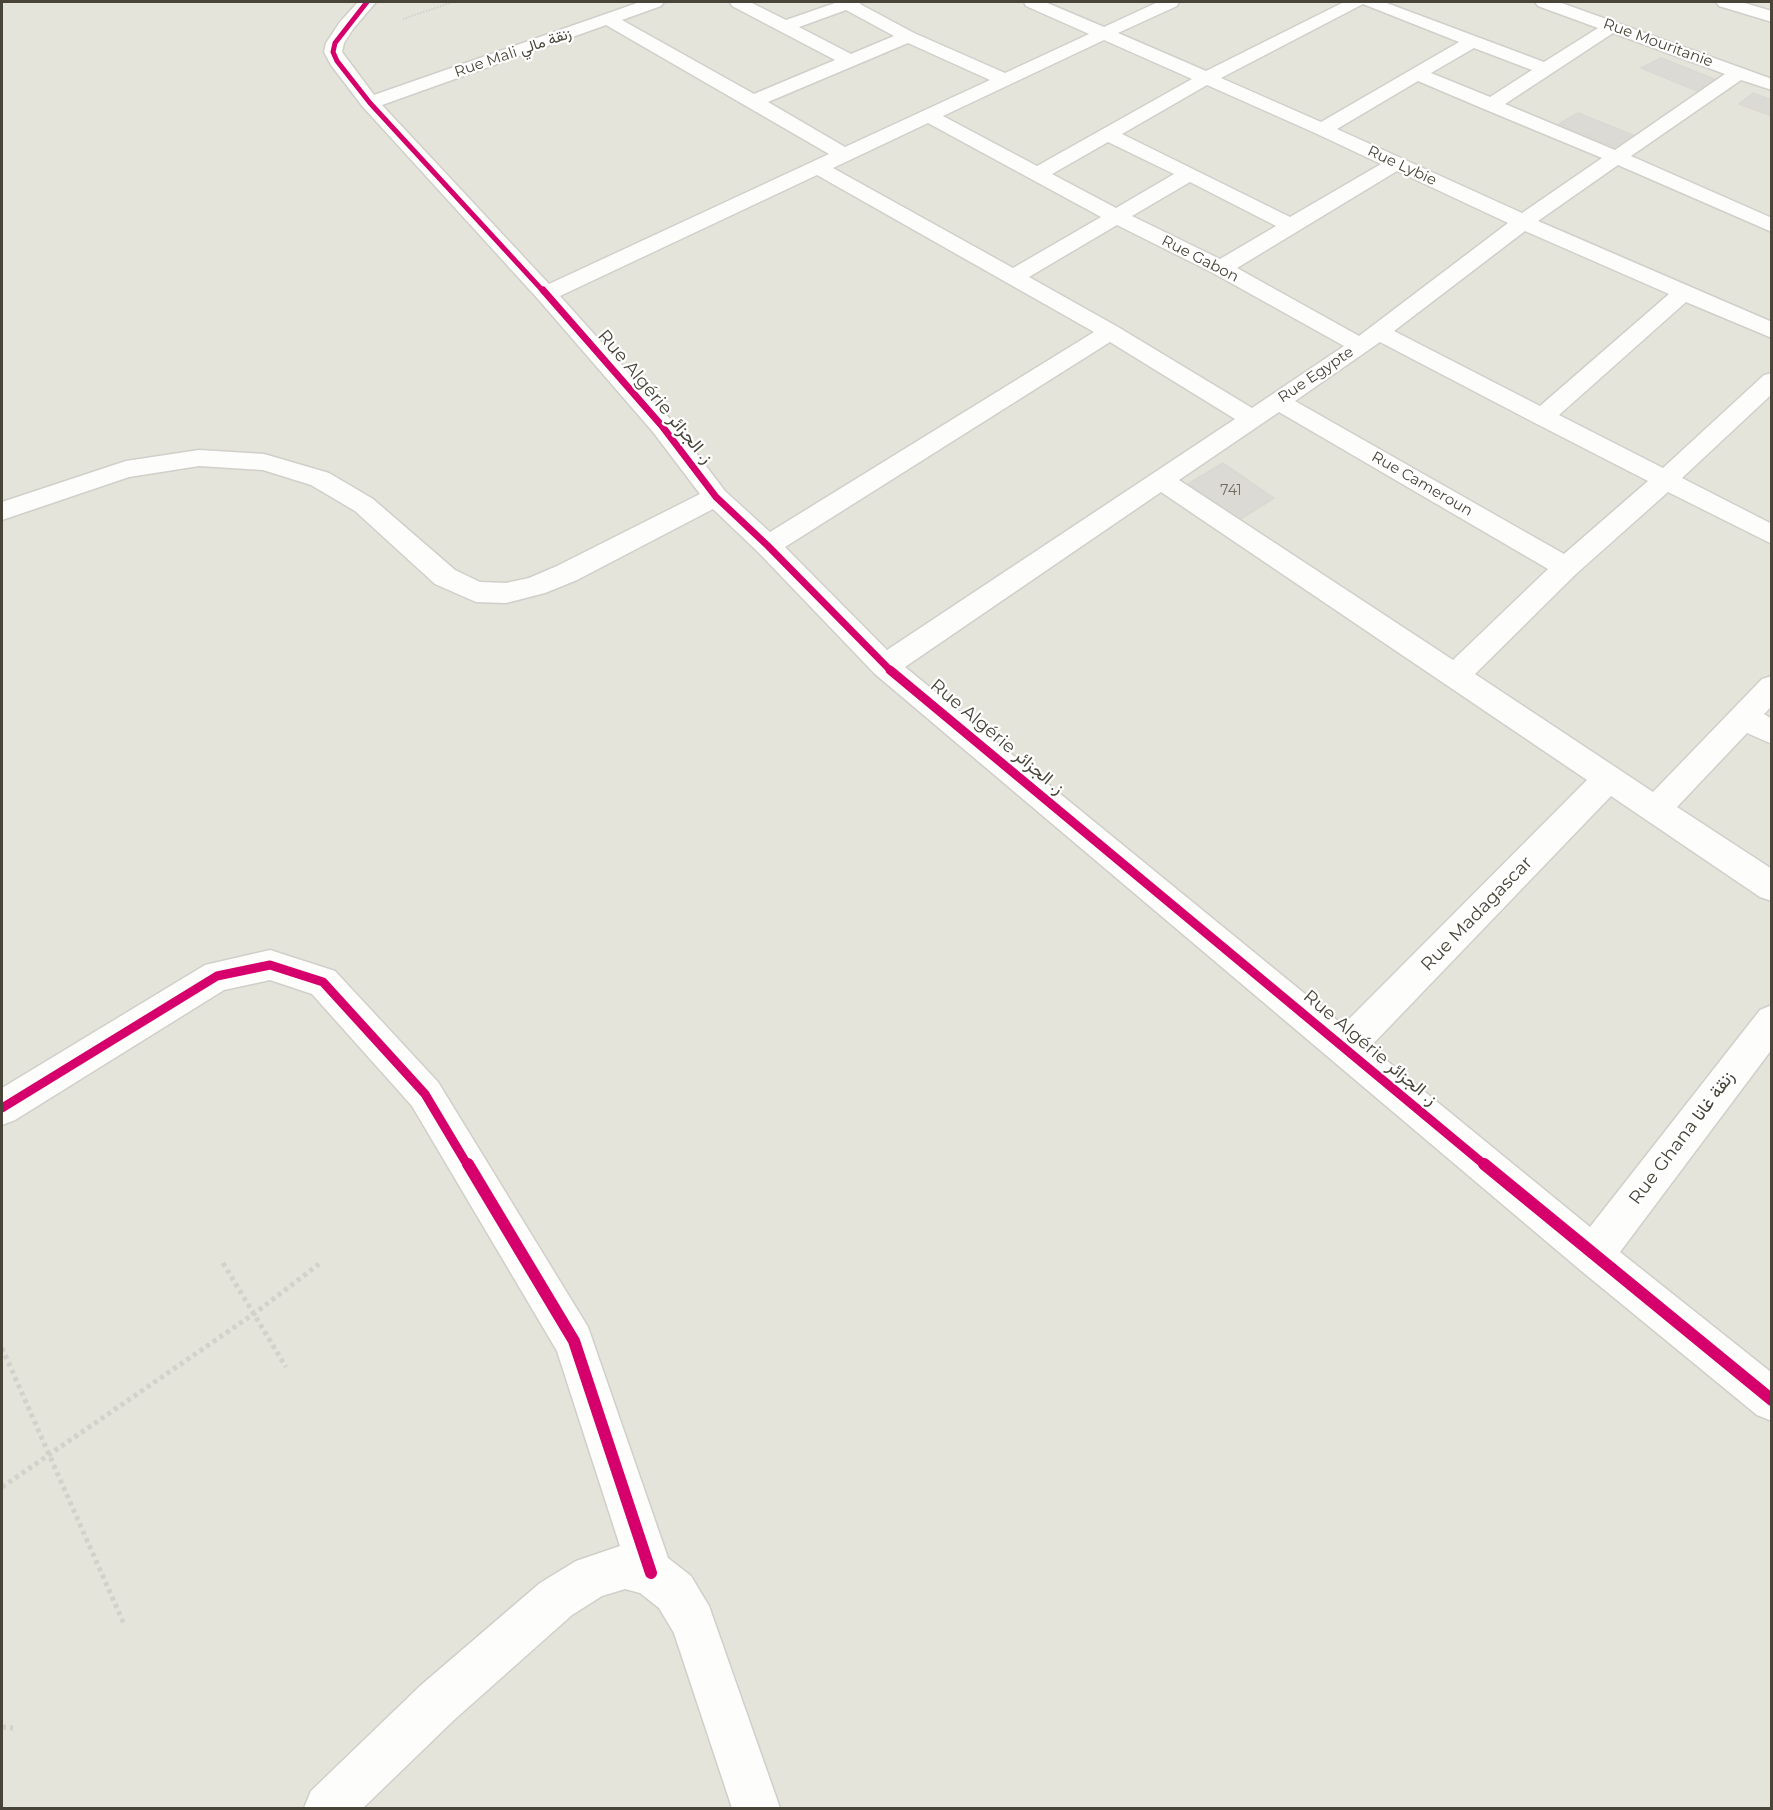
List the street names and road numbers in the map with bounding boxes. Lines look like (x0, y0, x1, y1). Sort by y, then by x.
street label: Rue Mouritanie (1601, 15, 1715, 71)
street label: Rue Mali زنقة مالي (452, 25, 574, 81)
street label: Rue Lybie (1365, 142, 1439, 190)
street label: Rue Gabon (1158, 232, 1242, 286)
street label: Rue Algérie ز. الجزائر (593, 326, 717, 468)
street label: Rue Egypte (1275, 343, 1357, 407)
street label: Rue Cameroun (1368, 448, 1476, 520)
street label: Rue Algérie ز. الجزائر (926, 675, 1068, 799)
street label: Rue Madagascar (1417, 852, 1537, 976)
street label: Rue Algérie ز. الجزائر (1299, 986, 1441, 1110)
street label: Rue Ghana زنقة غانا (1625, 1067, 1739, 1209)

